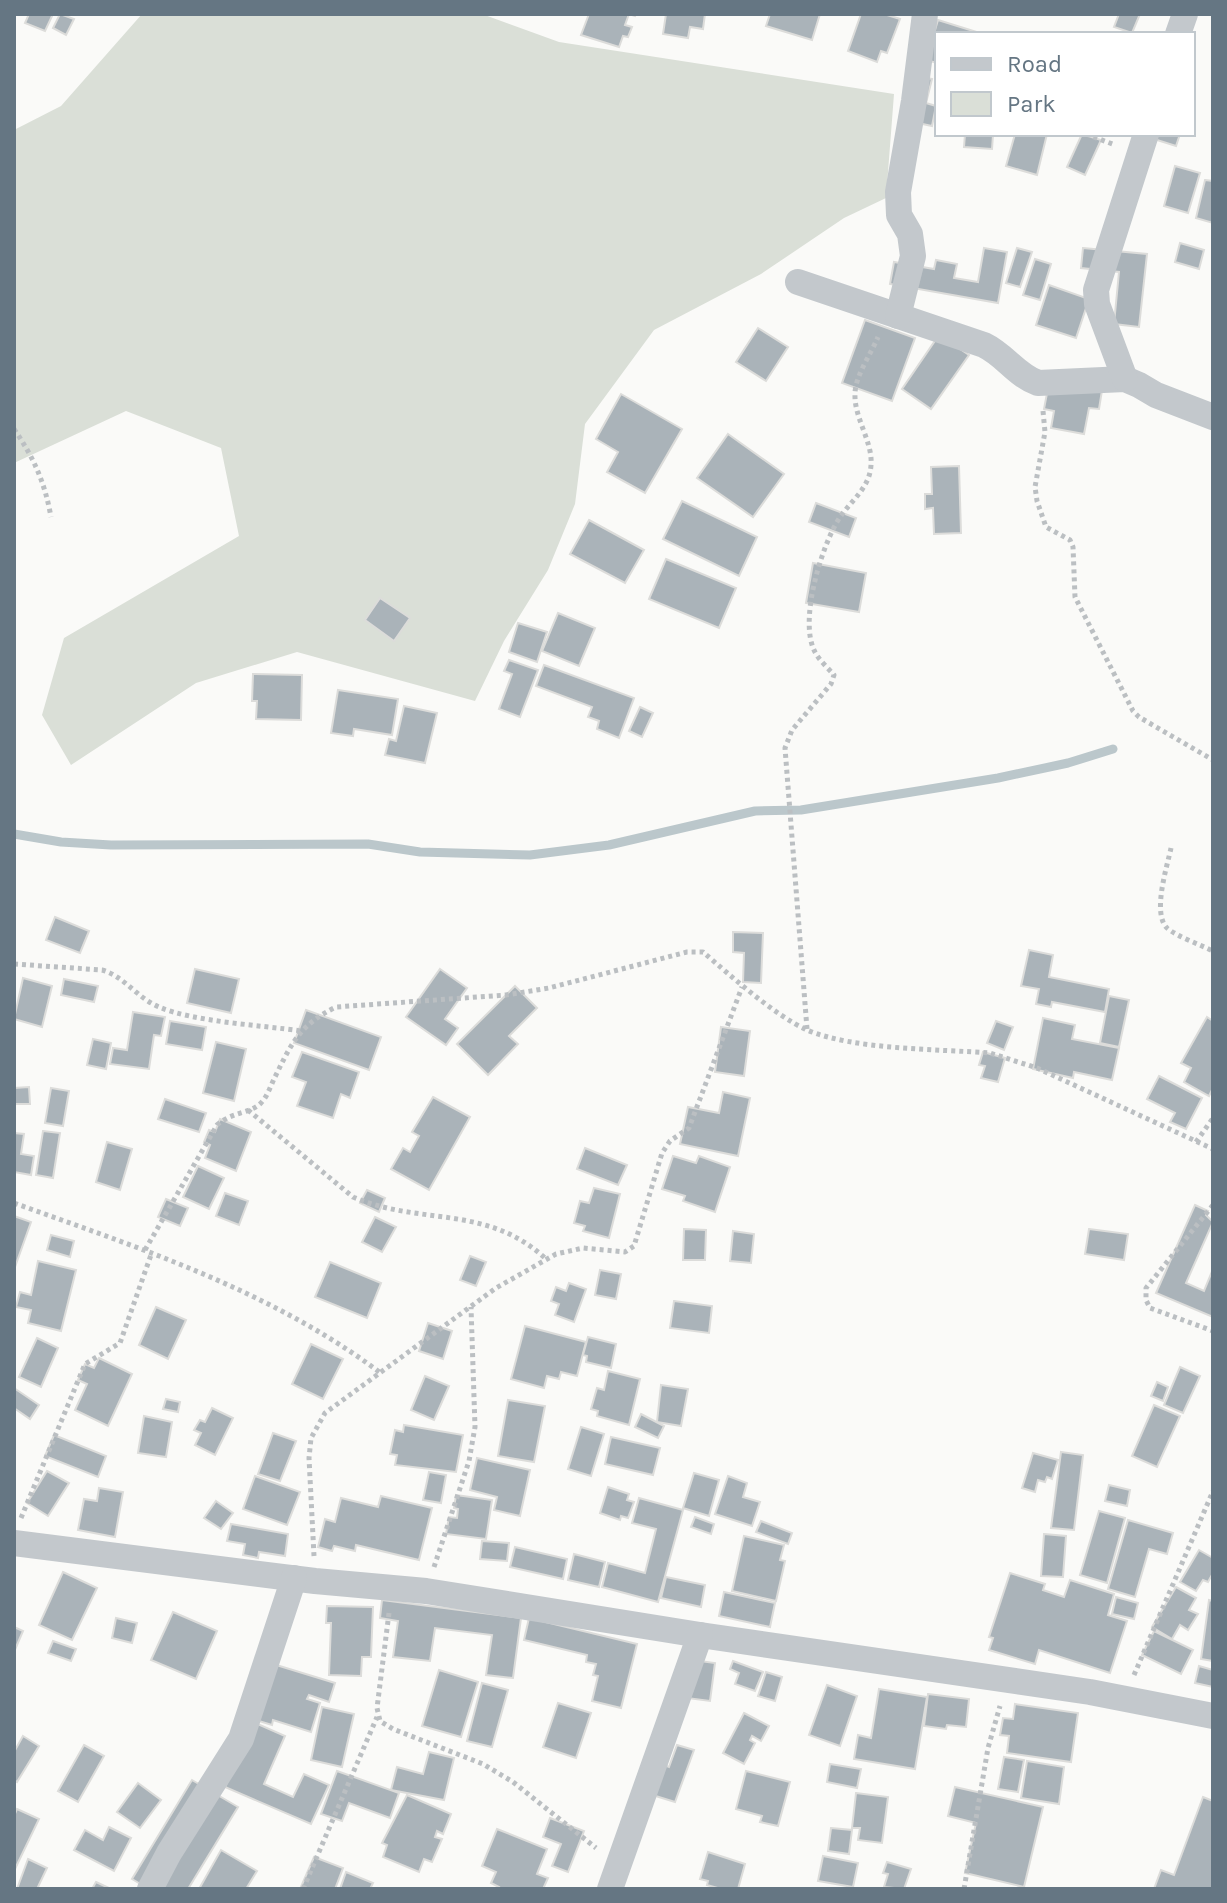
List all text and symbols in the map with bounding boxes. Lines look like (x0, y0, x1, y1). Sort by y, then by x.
legend (935, 32, 1195, 136)
text: Road (1007, 50, 1062, 78)
text: Park (1007, 90, 1056, 118)

